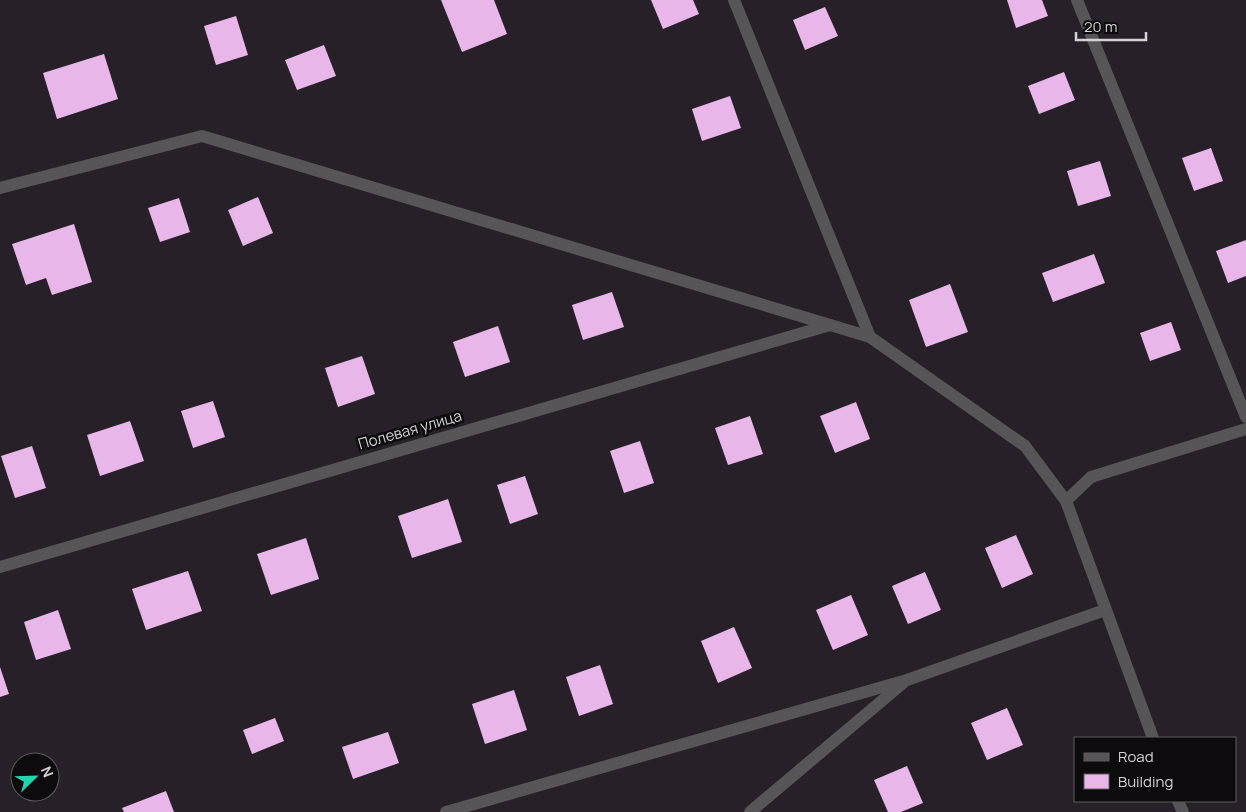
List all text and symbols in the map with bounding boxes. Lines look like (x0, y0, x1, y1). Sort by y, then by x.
scale bar (1076, 10, 1146, 42)
text: 20 m (1084, 16, 1117, 37)
street label: Полевая улица (356, 405, 464, 454)
legend (1074, 737, 1236, 802)
text: Road (1118, 746, 1154, 767)
north arrow (10, 752, 60, 802)
text: N (37, 763, 58, 780)
text: Building (1118, 771, 1173, 792)

